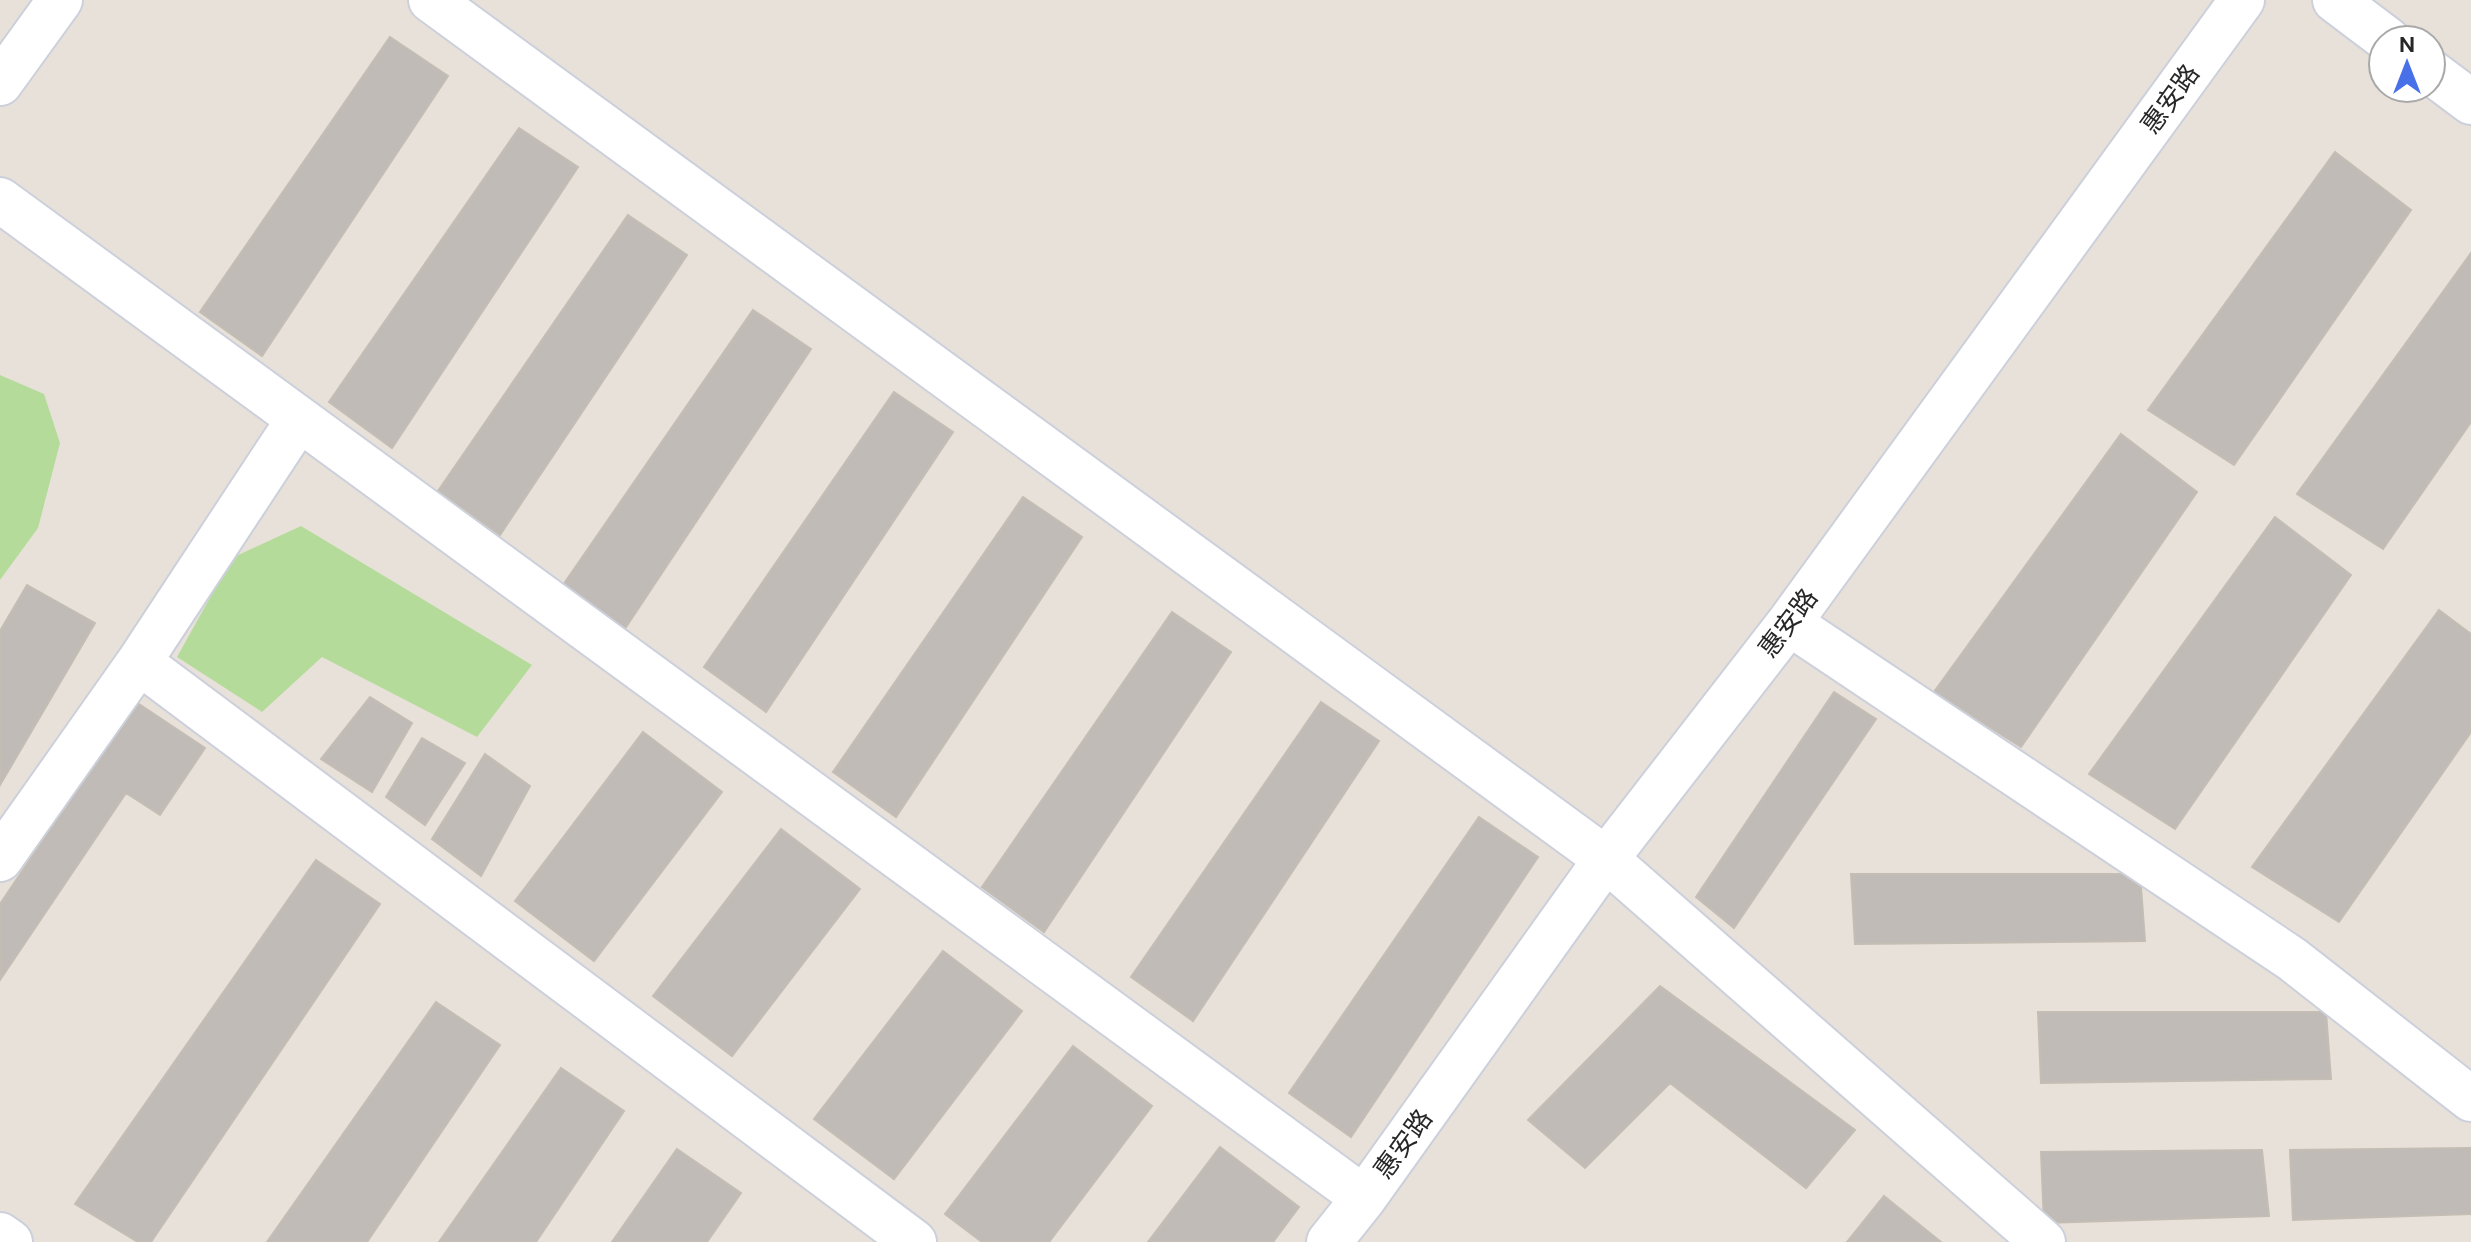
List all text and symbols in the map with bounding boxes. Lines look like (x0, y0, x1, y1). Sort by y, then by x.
north arrow (2367, 24, 2447, 104)
text: N (2399, 30, 2415, 59)
street label: 惠安路 (2133, 57, 2207, 141)
street label: 惠安路 (1751, 582, 1825, 664)
street label: 惠安路 (1366, 1102, 1440, 1186)

